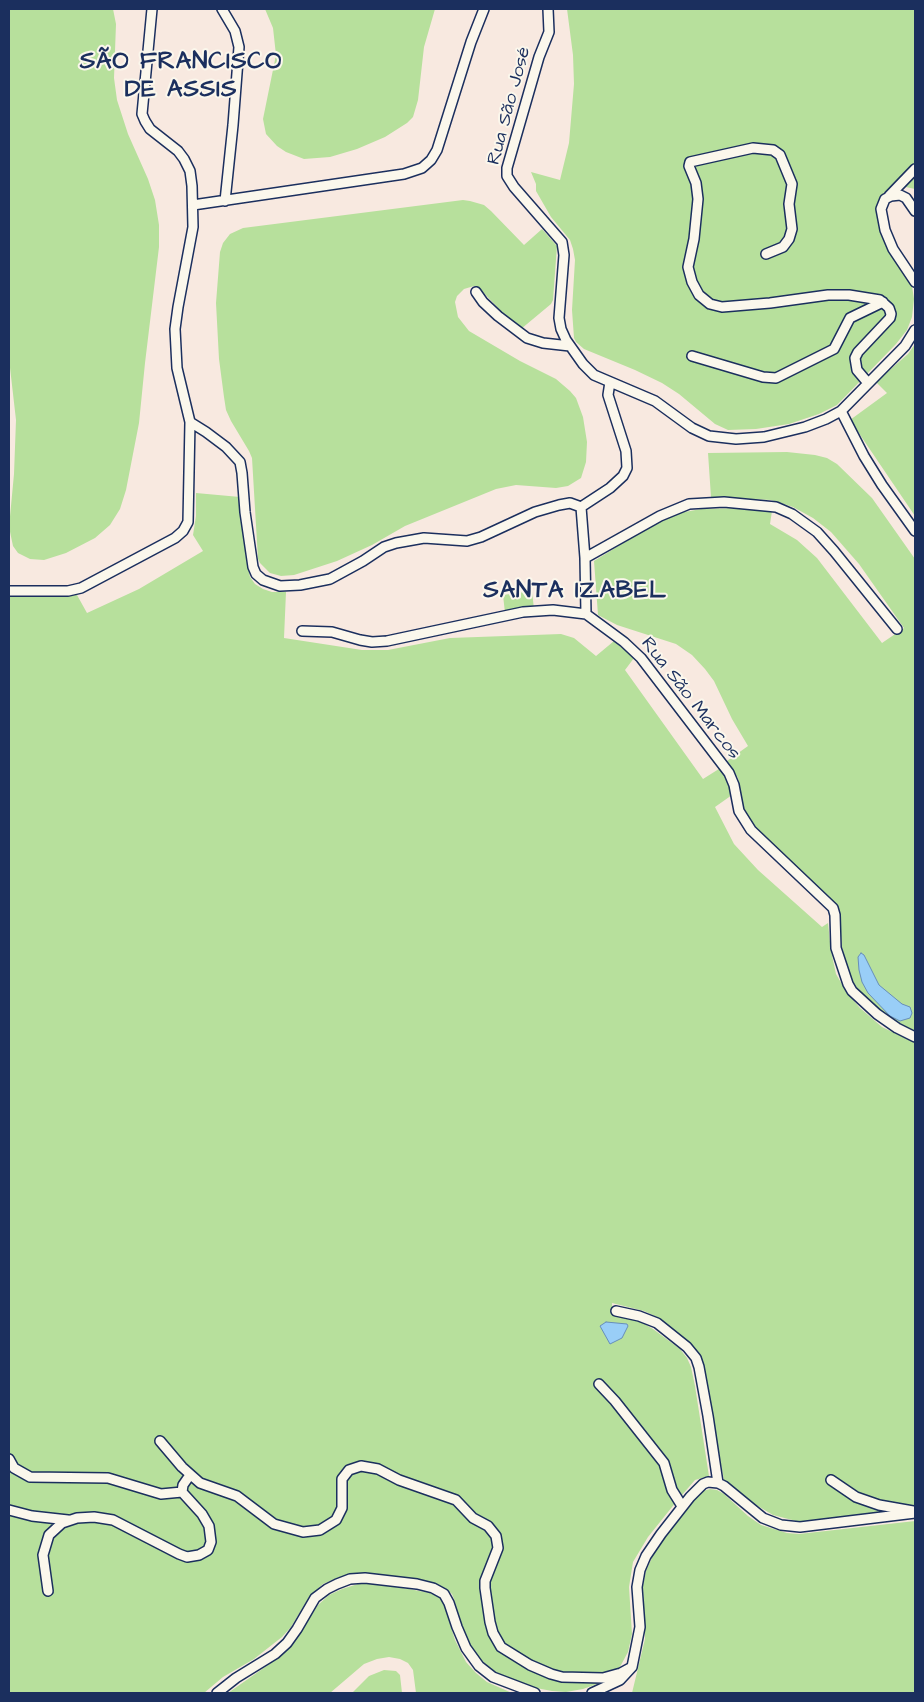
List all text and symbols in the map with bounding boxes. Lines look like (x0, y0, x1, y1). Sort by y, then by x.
street label: Rua São José (483, 45, 537, 167)
district label: SÃO FRANCISCO DE ASSIS (78, 49, 284, 105)
district label: SANTA IZABEL (482, 578, 668, 606)
street label: Rua São Marcos (635, 633, 745, 765)

